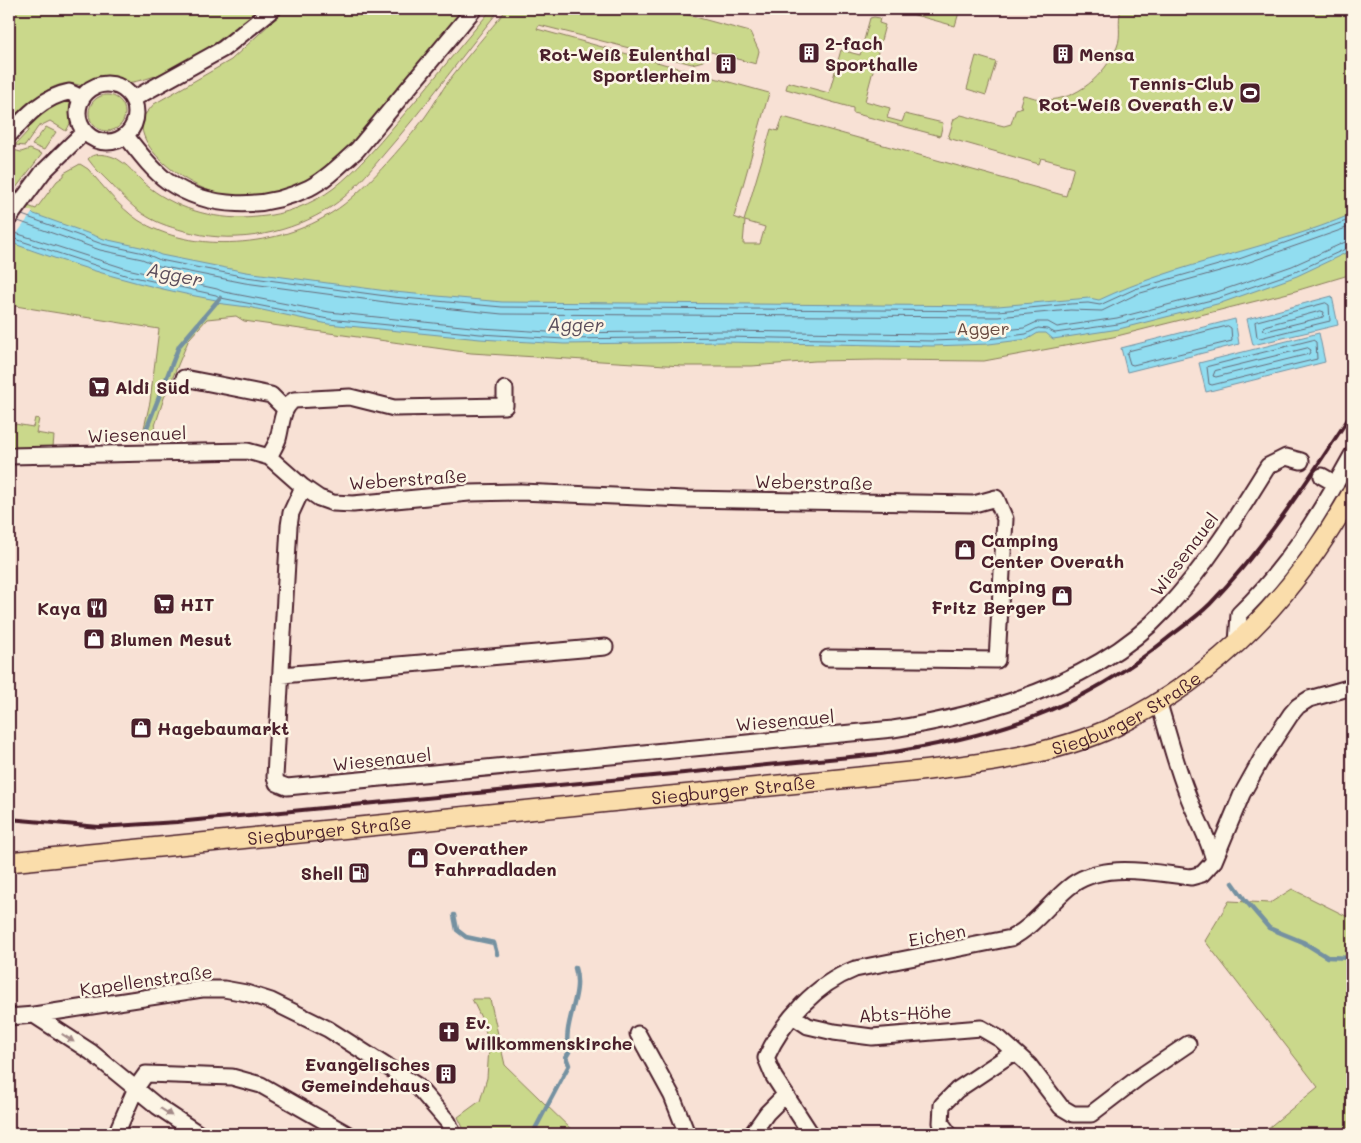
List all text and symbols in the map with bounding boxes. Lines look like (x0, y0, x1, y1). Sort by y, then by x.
place label: 2-fach Sporthalle (825, 31, 918, 76)
building icon: 2-fach Sporthalle (797, 41, 821, 65)
place label: Rot-Weiß Eulenthal Sportlerheim (539, 42, 710, 87)
building icon: Mensa (1051, 42, 1075, 66)
place label: Mensa (1079, 42, 1135, 66)
building icon: Rot-Weiß Eulenthal Sportlerheim (714, 52, 738, 76)
place label: Tennis-Club Rot-Weiß Overath e.V (1038, 71, 1234, 116)
sports icon: Tennis-Club Rot-Weiß Overath e.V (1238, 81, 1262, 105)
water label: Agger (145, 256, 205, 292)
water label: Agger (548, 311, 604, 337)
park label: Agger (956, 316, 1010, 340)
supermarket icon: Aldi Süd (87, 375, 111, 399)
place label: Aldi Süd (115, 375, 189, 399)
street label: Wiesenauel (87, 420, 187, 448)
street label: Weberstraße (348, 463, 468, 495)
street label: Weberstraße (755, 469, 873, 495)
street label: Wiesenauel (1145, 507, 1223, 601)
place label: Camping Center Overath (981, 528, 1124, 573)
shop icon: Camping Center Overath (953, 538, 977, 562)
place label: Camping Fritz Berger (931, 574, 1046, 619)
shop icon: Camping Fritz Berger (1050, 584, 1074, 608)
supermarket icon: HIT (152, 592, 176, 616)
place label: HIT (180, 592, 215, 616)
place label: Kaya (37, 596, 81, 620)
restaurant icon: Kaya (85, 596, 109, 620)
shop icon: Blumen Mesut (82, 627, 106, 651)
place label: Blumen Mesut (110, 627, 232, 651)
street label: Siegburger Straße (1049, 666, 1206, 760)
street label: Wiesenauel (735, 704, 835, 736)
shop icon: Hagebaumarkt (129, 716, 153, 740)
place label: Hagebaumarkt (157, 716, 289, 740)
street label: Wiesenauel (331, 742, 433, 776)
street label: Siegburger Straße (650, 770, 817, 810)
street label: Siegburger Straße (246, 810, 413, 850)
place label: Overather Fahrradladen (434, 836, 557, 881)
shop icon: Overather Fahrradladen (406, 846, 430, 870)
place label: Shell (301, 861, 343, 885)
fuel station icon: Shell (347, 861, 371, 885)
street label: Eichen (907, 918, 967, 952)
street label: Kapellenstraße (78, 959, 214, 1001)
street label: Abts-Höhe (858, 999, 952, 1027)
place label: Ev. Willkommenskirche (465, 1010, 633, 1055)
church icon: Ev. Willkommenskirche (437, 1020, 461, 1044)
one-way arrow (62, 1033, 75, 1042)
place label: Evangelisches Gemeindehaus (301, 1052, 430, 1097)
building icon: Evangelisches Gemeindehaus (434, 1062, 458, 1086)
one-way arrow (160, 1107, 173, 1117)

